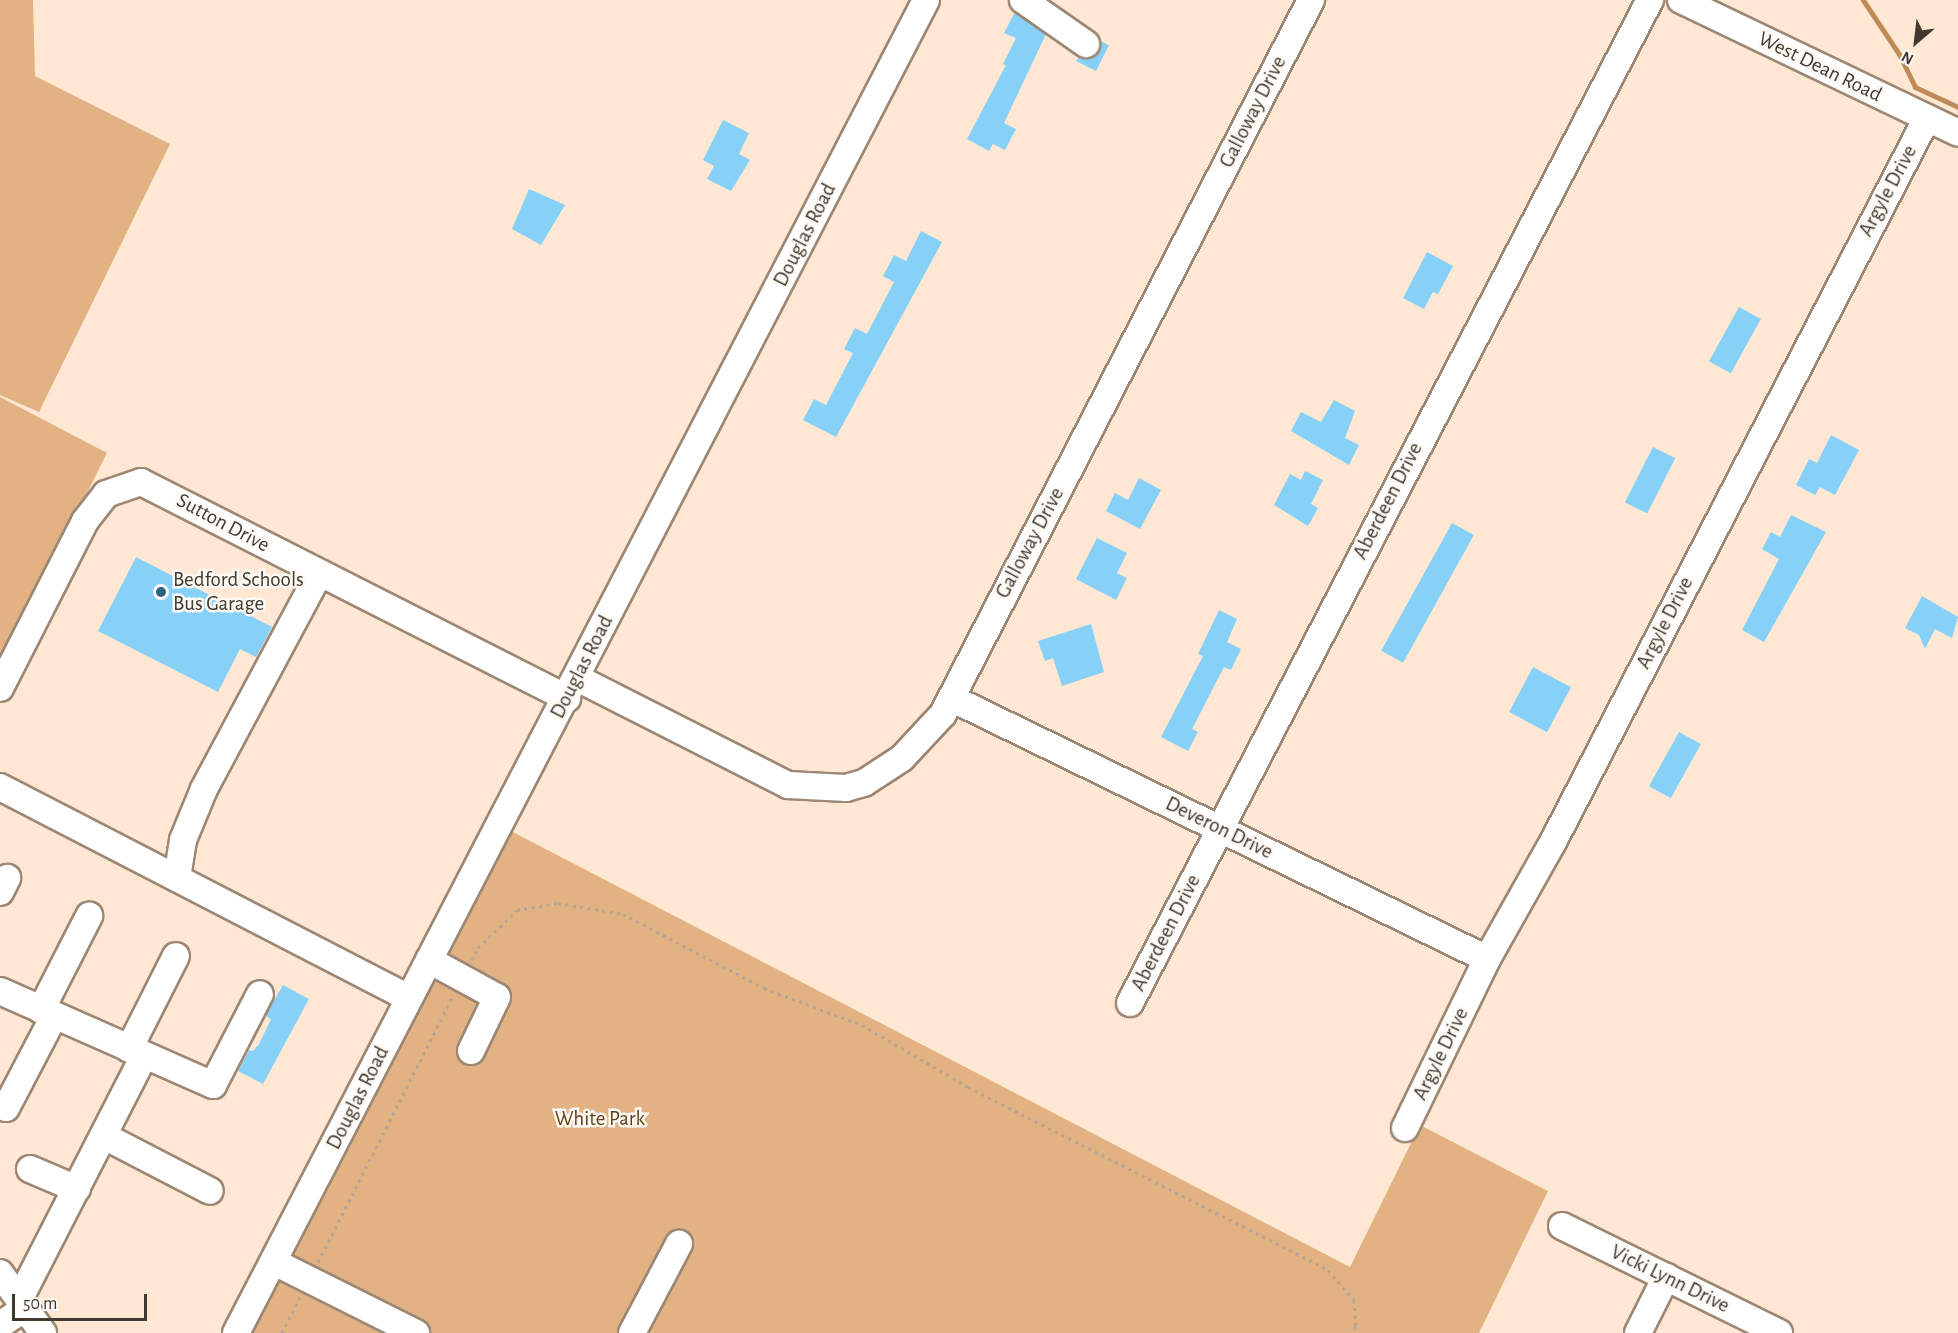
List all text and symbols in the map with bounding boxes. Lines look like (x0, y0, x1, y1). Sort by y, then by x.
north arrow (1886, 12, 1946, 72)
street label: West Dean Road (1754, 26, 1886, 108)
text: N (1899, 48, 1916, 68)
street label: Galloway Drive (1214, 52, 1292, 172)
street label: Argyle Drive (1853, 141, 1923, 241)
street label: Douglas Road (768, 179, 842, 291)
street label: Aberdeen Drive (1348, 438, 1428, 564)
street label: Galloway Drive (990, 483, 1070, 603)
street label: Sutton Drive (172, 488, 274, 558)
place label: Bedford Schools Bus Garage (173, 567, 304, 617)
street label: Argyle Drive (1631, 573, 1699, 673)
marker: Bedford Schools Bus Garage (154, 585, 168, 599)
street label: Douglas Road (545, 611, 619, 723)
street label: Deveron Drive (1161, 791, 1277, 865)
street label: Aberdeen Drive (1126, 870, 1206, 996)
street label: Argyle Drive (1408, 1004, 1474, 1104)
street label: Douglas Road (321, 1042, 395, 1154)
park label: White Park (555, 1106, 645, 1132)
street label: Vicki Lynn Drive (1607, 1239, 1733, 1319)
scale bar (15, 1282, 150, 1320)
text: 50 m (23, 1295, 57, 1313)

